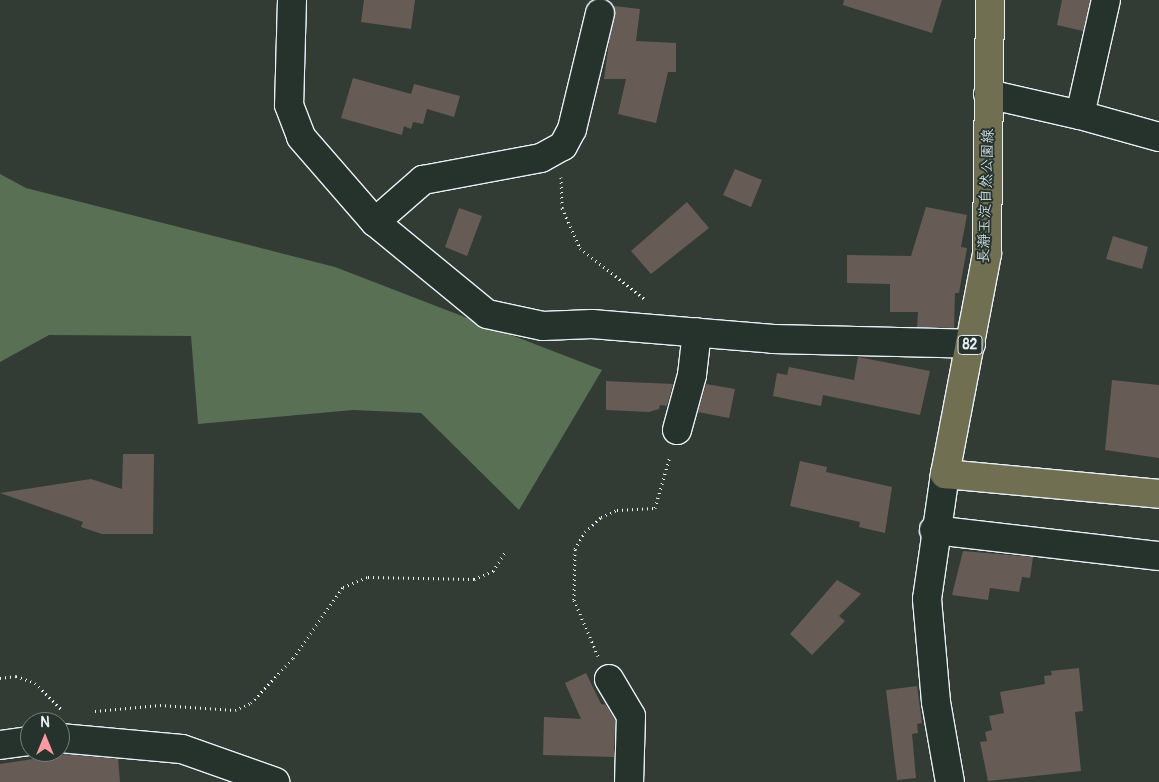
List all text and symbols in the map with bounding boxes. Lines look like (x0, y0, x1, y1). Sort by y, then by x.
street label: 長瀞玉淀自然公園線 (975, 128, 997, 264)
road number: 82 (958, 334, 982, 356)
north arrow (20, 712, 70, 762)
text: N (40, 714, 50, 731)

